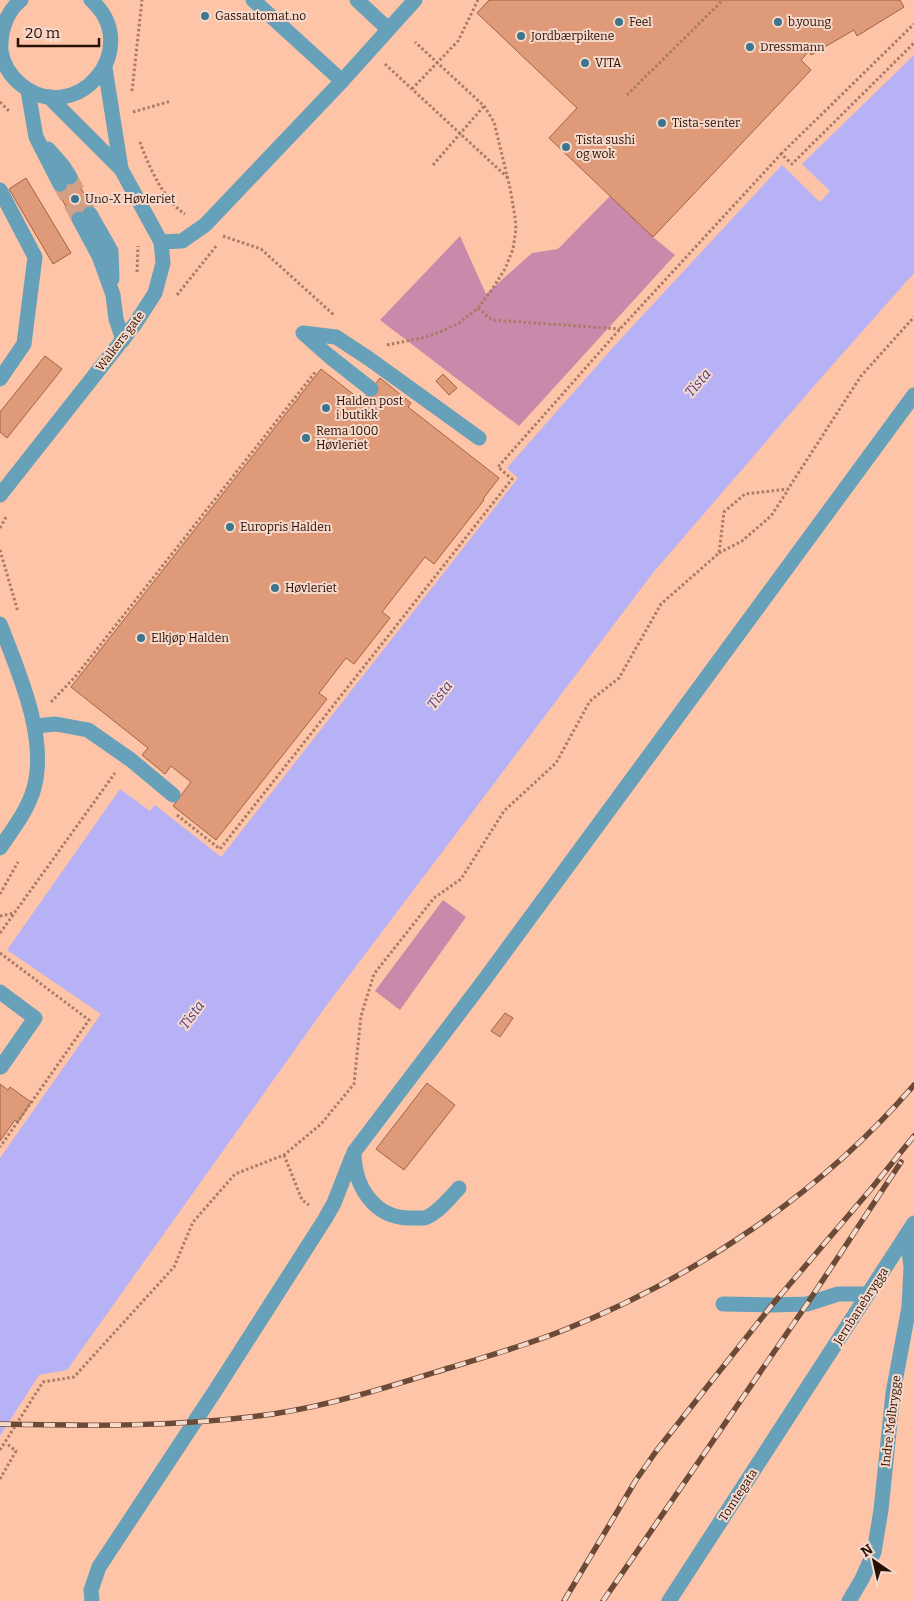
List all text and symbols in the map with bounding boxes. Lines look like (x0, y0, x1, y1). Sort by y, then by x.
place label: Gassautomat.no (215, 9, 306, 23)
marker: Gassautomat.no (199, 10, 211, 22)
scale bar (18, 15, 99, 47)
place label: Feel (629, 15, 652, 29)
place label: b.young (788, 15, 831, 29)
marker: Feel (613, 16, 625, 28)
marker: b.young (772, 16, 784, 28)
text: 20 m (25, 24, 61, 42)
place label: Jordbærpikene (530, 29, 614, 43)
marker: Jordbærpikene (515, 30, 527, 42)
place label: Dressmann (760, 40, 825, 54)
marker: Dressmann (744, 41, 756, 53)
place label: VITA (595, 56, 622, 70)
marker: VITA (579, 57, 591, 69)
place label: Tista-senter (672, 116, 741, 130)
marker: Tista-senter (656, 117, 668, 129)
place label: Tista sushi og wok (576, 133, 636, 161)
marker: Tista sushi og wok (560, 141, 572, 153)
place label: Uno-X Høvleriet (85, 192, 176, 206)
marker: Uno-X Høvleriet (69, 193, 81, 205)
street label: Walkers gate (93, 308, 147, 374)
water label: Tista (681, 366, 715, 400)
place label: Halden post i butikk (336, 394, 404, 422)
marker: Halden post i butikk (320, 402, 332, 414)
place label: Rema 1000 Høvleriet (316, 424, 379, 452)
marker: Rema 1000 Høvleriet (300, 432, 312, 444)
place label: Europris Halden (240, 520, 332, 534)
marker: Europris Halden (224, 521, 236, 533)
place label: Høvleriet (285, 581, 338, 595)
marker: Høvleriet (269, 582, 281, 594)
place label: Elkjøp Halden (151, 631, 229, 645)
marker: Elkjøp Halden (135, 632, 147, 644)
water label: Tista (424, 677, 456, 713)
water label: Tista (176, 997, 208, 1033)
street label: Jernbanebrygga (830, 1264, 891, 1348)
street label: Indre Mølbrygge (878, 1374, 904, 1468)
street label: Tomtegata (716, 1466, 760, 1524)
north arrow (849, 1536, 899, 1586)
text: N (858, 1540, 876, 1561)

